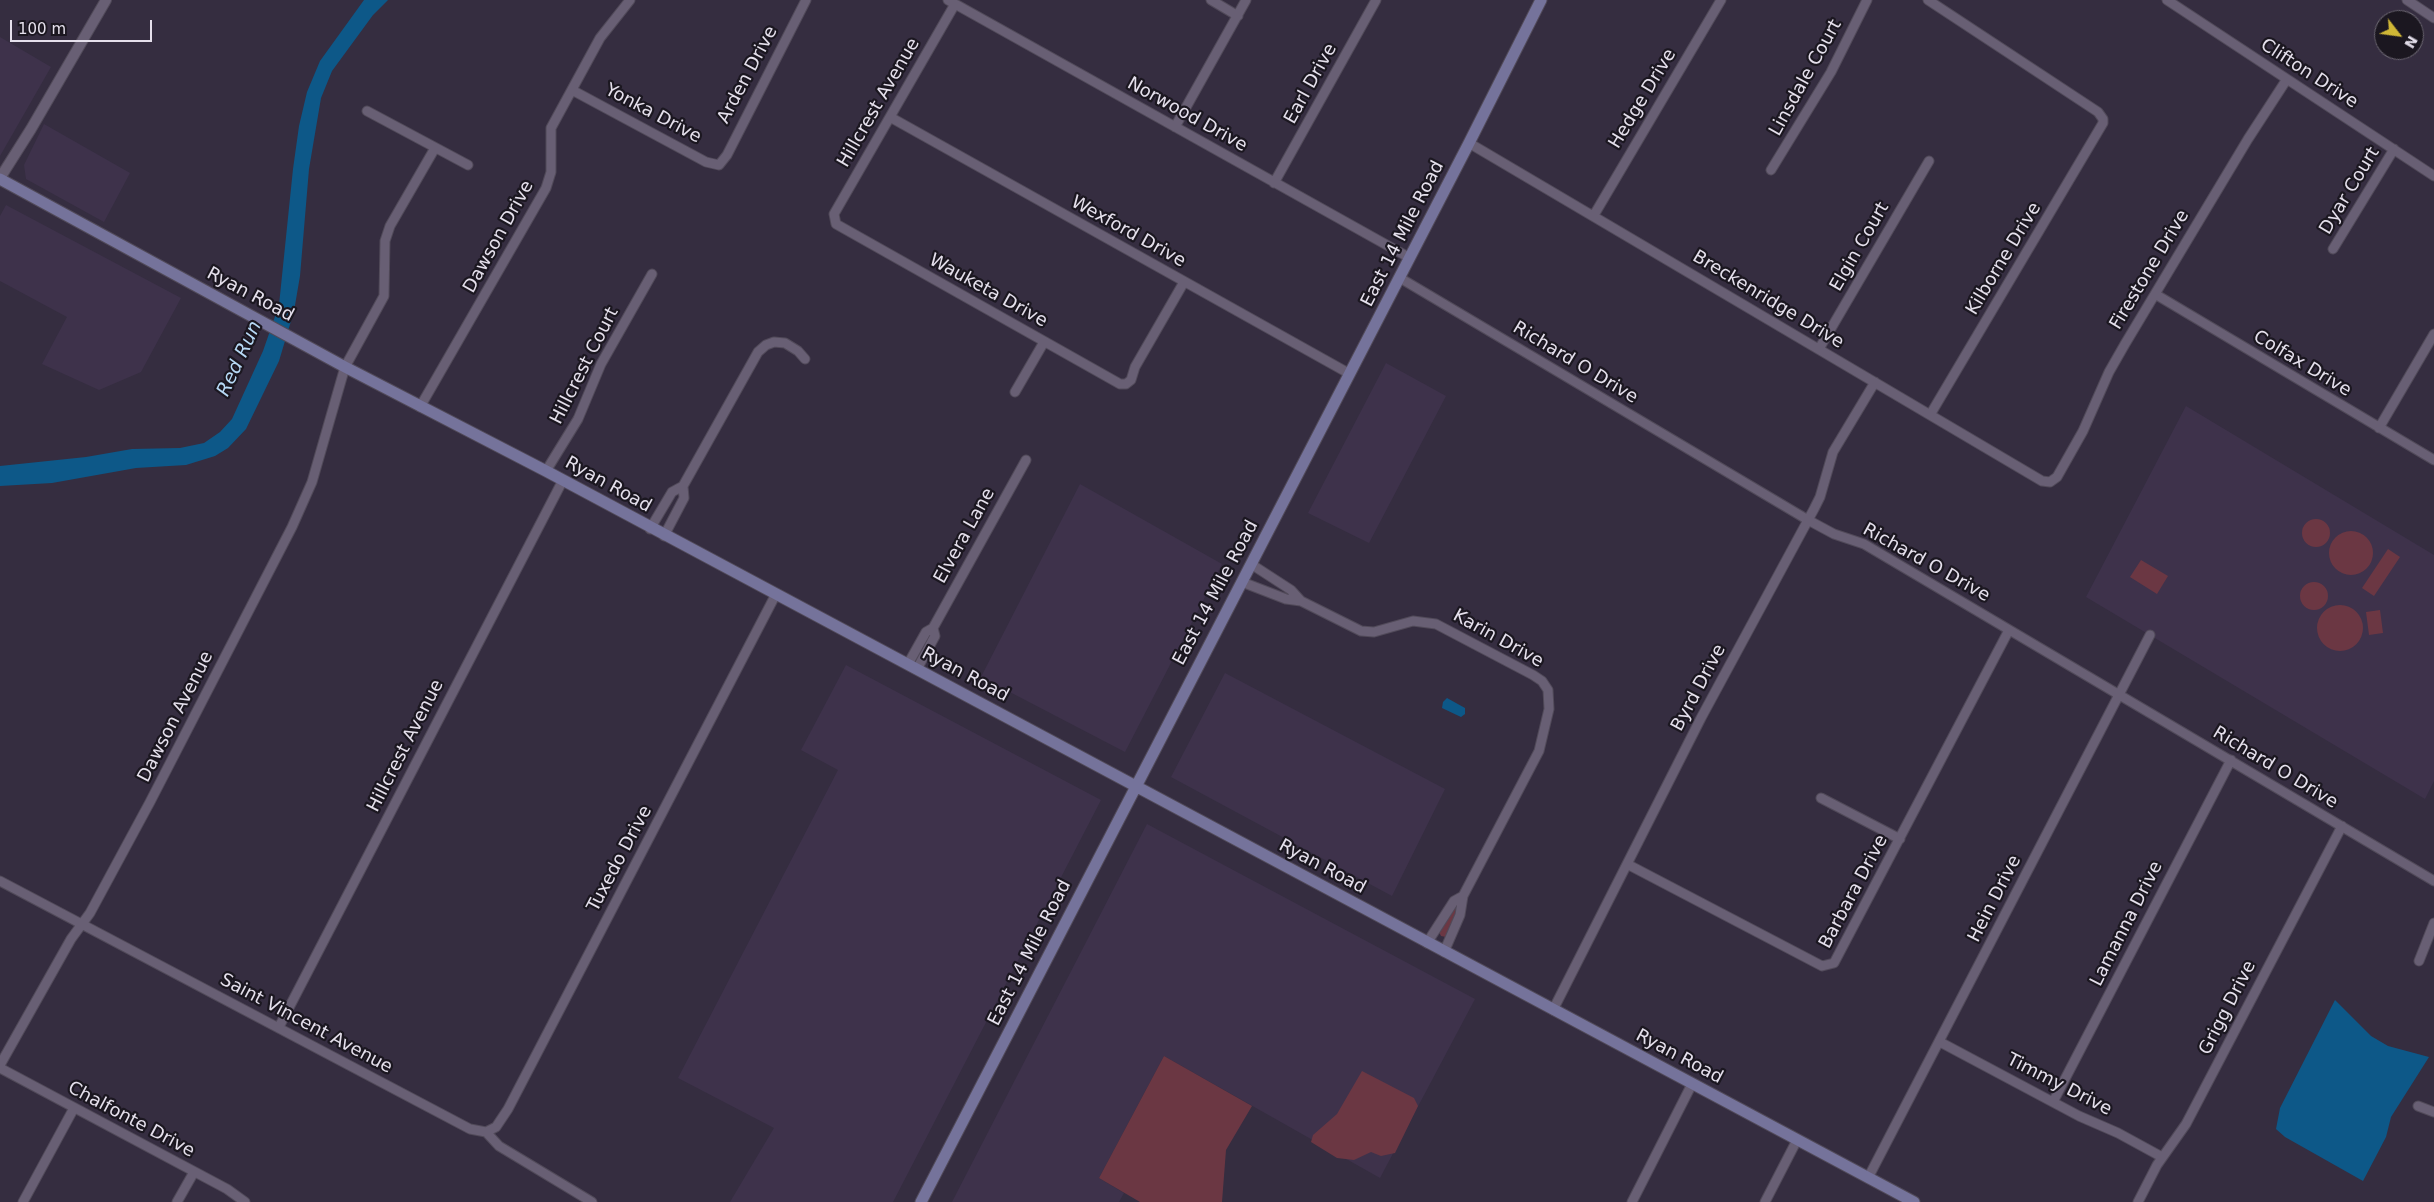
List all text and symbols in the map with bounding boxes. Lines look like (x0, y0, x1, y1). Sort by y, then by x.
scale bar (12, 10, 155, 42)
north arrow (2374, 10, 2424, 60)
street label: Linsdale Court (1765, 16, 1847, 140)
text: 100 m (18, 20, 66, 38)
street label: Arden Drive (713, 23, 783, 127)
text: N (2401, 33, 2421, 51)
street label: Hillcrest Avenue (833, 35, 925, 171)
street label: Clifton Drive (2256, 35, 2362, 113)
street label: Earl Drive (1280, 40, 1342, 128)
street label: Hedge Drive (1605, 45, 1681, 153)
street label: Norwood Drive (1123, 73, 1251, 157)
street label: Yonka Drive (601, 80, 705, 148)
street label: Dyar Court (2315, 143, 2385, 239)
street label: East 14 Mile Road (1357, 158, 1449, 310)
street label: Dawson Drive (459, 177, 539, 297)
street label: Wexford Drive (1067, 192, 1189, 272)
street label: Elgin Court (1826, 199, 1894, 295)
street label: Kilborne Drive (1962, 199, 2046, 319)
street label: Firestone Drive (2106, 206, 2194, 334)
street label: Breckenridge Drive (1688, 246, 1848, 354)
street label: Wauketa Drive (925, 250, 1051, 332)
street label: Ryan Road (203, 263, 297, 327)
street label: Hillcrest Court (546, 304, 624, 428)
street label: Richard O Drive (1509, 317, 1641, 409)
water label: Red Run (213, 318, 267, 400)
street label: Colfax Drive (2249, 326, 2355, 402)
street label: Ryan Road (561, 452, 655, 518)
street label: Elvera Lane (930, 484, 1000, 588)
street label: East 14 Mile Road (1169, 517, 1263, 669)
street label: Richard O Drive (1859, 519, 1993, 607)
street label: Karin Drive (1449, 605, 1547, 673)
street label: Byrd Drive (1667, 641, 1731, 735)
street label: Ryan Road (918, 643, 1012, 707)
street label: Dawson Avenue (134, 648, 218, 786)
street label: Hillcrest Avenue (363, 676, 449, 816)
street label: Richard O Drive (2209, 722, 2341, 814)
street label: Tuxedo Drive (583, 802, 657, 916)
street label: Barbara Drive (1815, 832, 1893, 952)
street label: Ryan Road (1275, 835, 1369, 899)
street label: Hein Drive (1964, 852, 2026, 946)
street label: Lamanna Drive (2086, 858, 2168, 990)
street label: East 14 Mile Road (984, 877, 1076, 1029)
street label: Grigg Drive (2195, 957, 2261, 1059)
street label: Saint Vincent Avenue (216, 969, 396, 1079)
street label: Ryan Road (1632, 1025, 1726, 1089)
street label: Timmy Drive (2003, 1049, 2115, 1121)
street label: Chalfonte Drive (64, 1077, 198, 1163)

